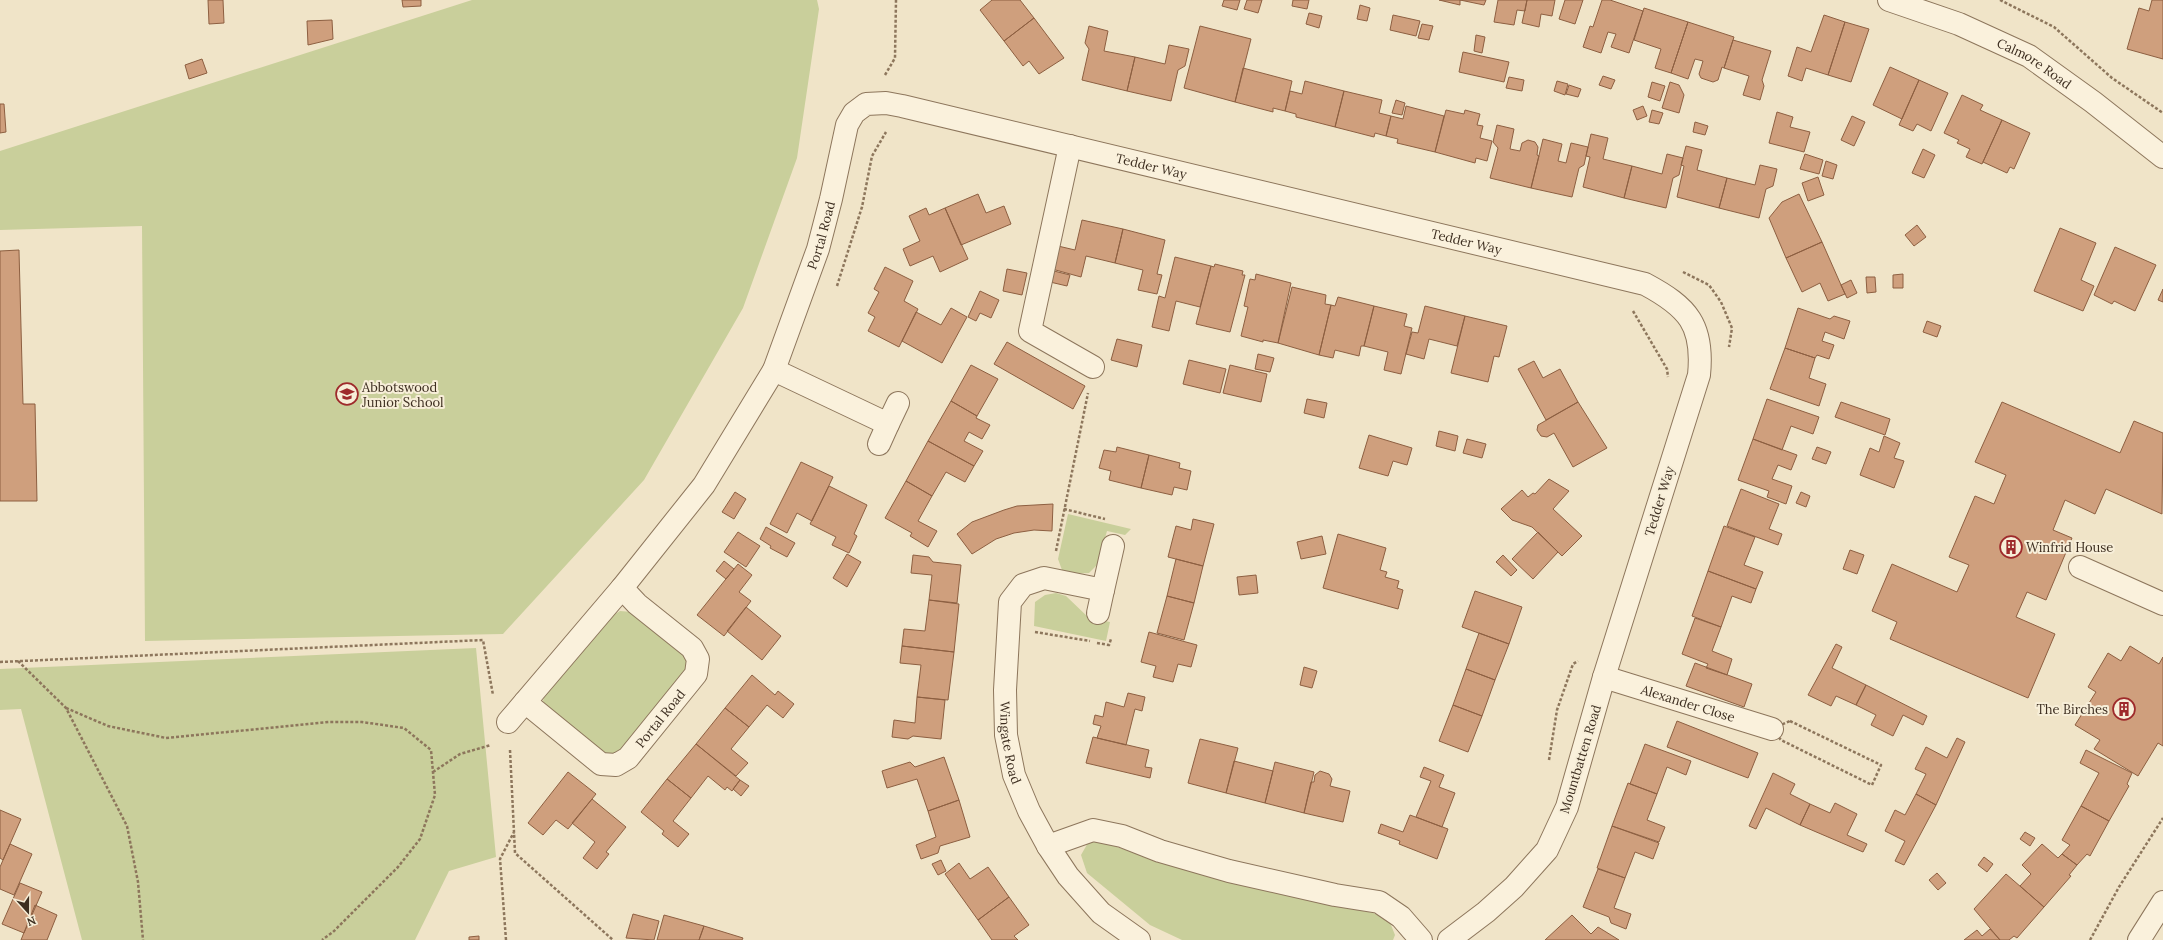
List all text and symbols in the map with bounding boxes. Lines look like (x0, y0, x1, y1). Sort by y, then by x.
street label: Calmore Road (1994, 34, 2075, 93)
street label: Tedder Way (1114, 150, 1189, 183)
street label: Portal Road (803, 199, 839, 272)
street label: Tedder Way (1429, 225, 1504, 258)
place label: Abbotswood Junior School (361, 379, 444, 411)
school or university icon: Abbotswood Junior School (334, 381, 360, 407)
street label: Tedder Way (1641, 464, 1678, 538)
building icon: Winfrid House (1998, 534, 2024, 560)
place label: Winfrid House (2026, 539, 2113, 556)
street label: Alexander Close (1638, 681, 1737, 726)
street label: Portal Road (632, 686, 689, 751)
building icon: The Birches (2111, 696, 2137, 722)
street label: Wingate Road (996, 701, 1025, 787)
place label: The Birches (2036, 701, 2108, 718)
street label: Mountbatten Road (1556, 702, 1605, 816)
north arrow (8, 892, 48, 932)
text: N (25, 913, 38, 930)

